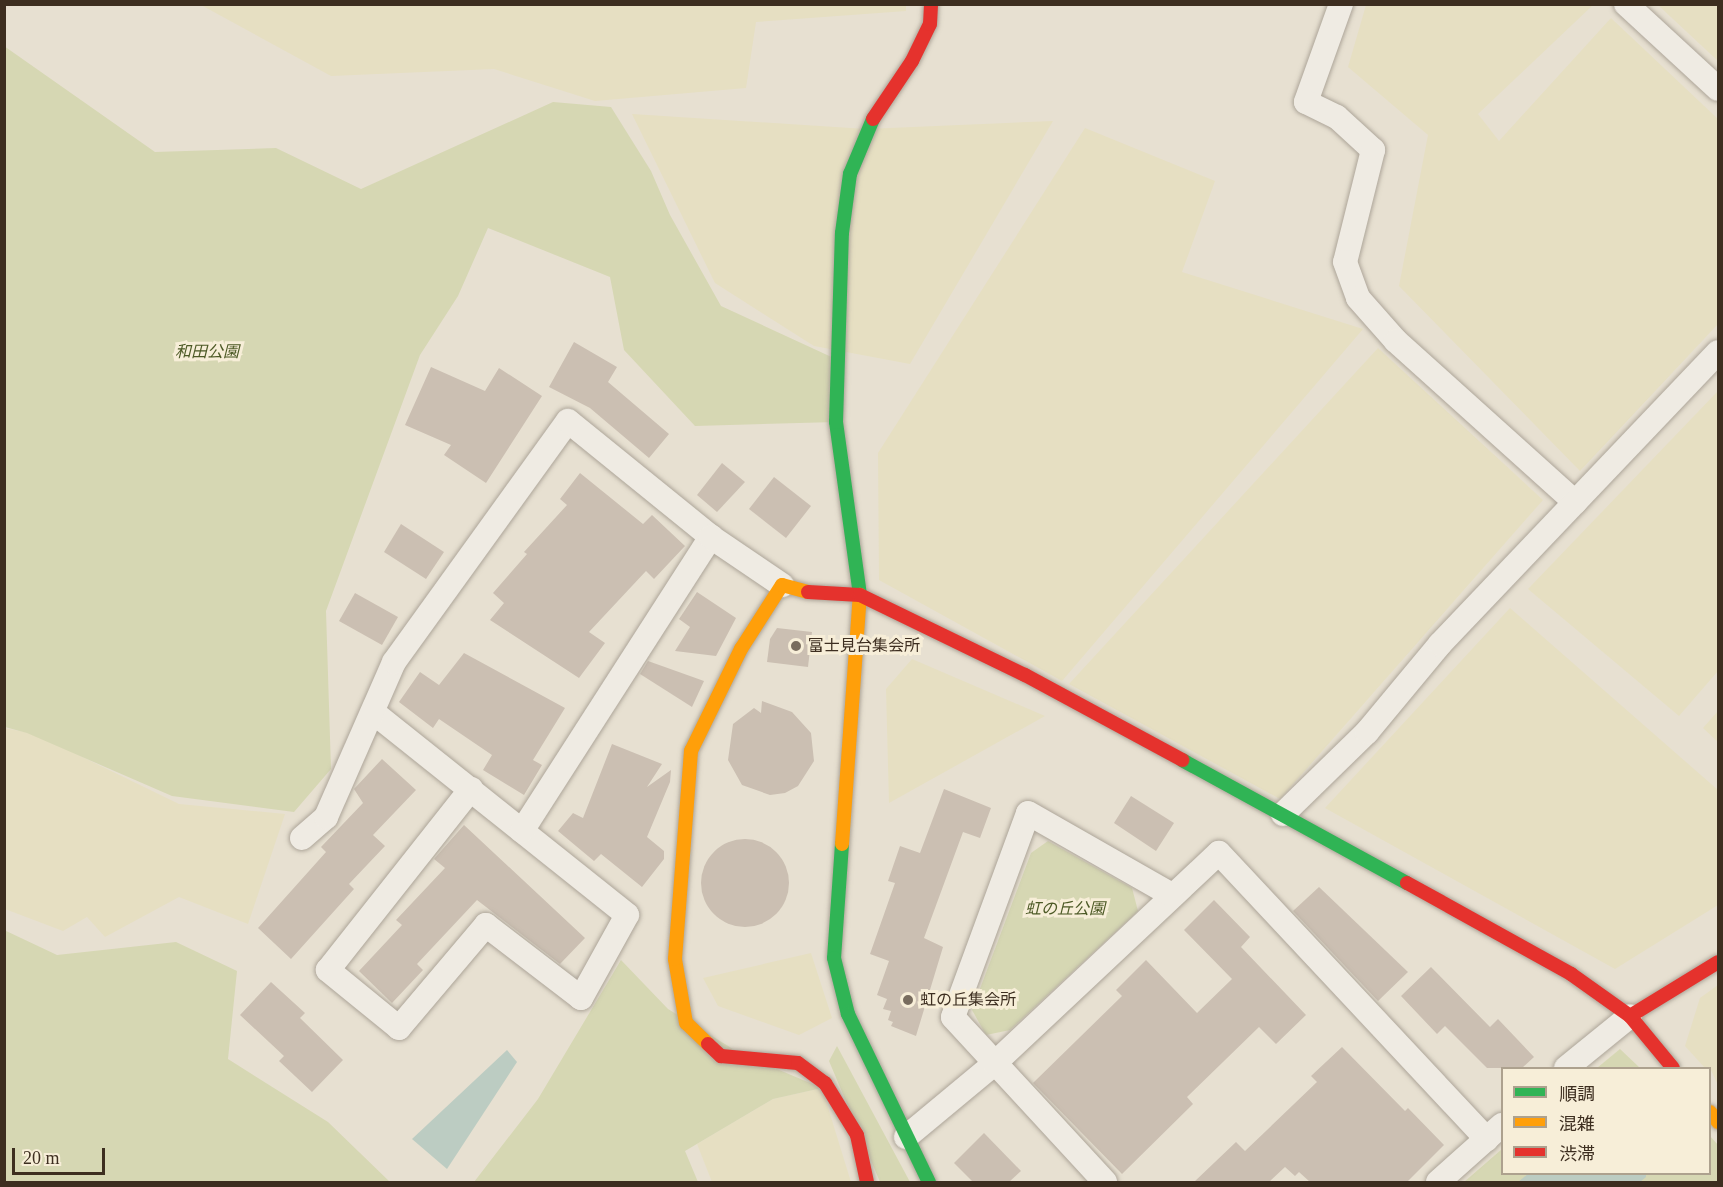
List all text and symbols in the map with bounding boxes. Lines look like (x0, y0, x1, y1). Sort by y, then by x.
park label: 和田公園 (175, 342, 239, 362)
place label: 富士見台集会所 (808, 636, 920, 656)
marker: 富士見台集会所 (789, 639, 803, 653)
park label: 虹の丘公園 (1025, 899, 1105, 919)
place label: 虹の丘集会所 (920, 990, 1016, 1010)
marker: 虹の丘集会所 (901, 993, 915, 1007)
legend (1501, 1067, 1711, 1175)
text: 順調 (1559, 1084, 1595, 1104)
text: 混雑 (1559, 1114, 1595, 1134)
scale bar (15, 1136, 108, 1174)
text: 渋滞 (1559, 1144, 1595, 1164)
text: 20 m (23, 1148, 60, 1168)

